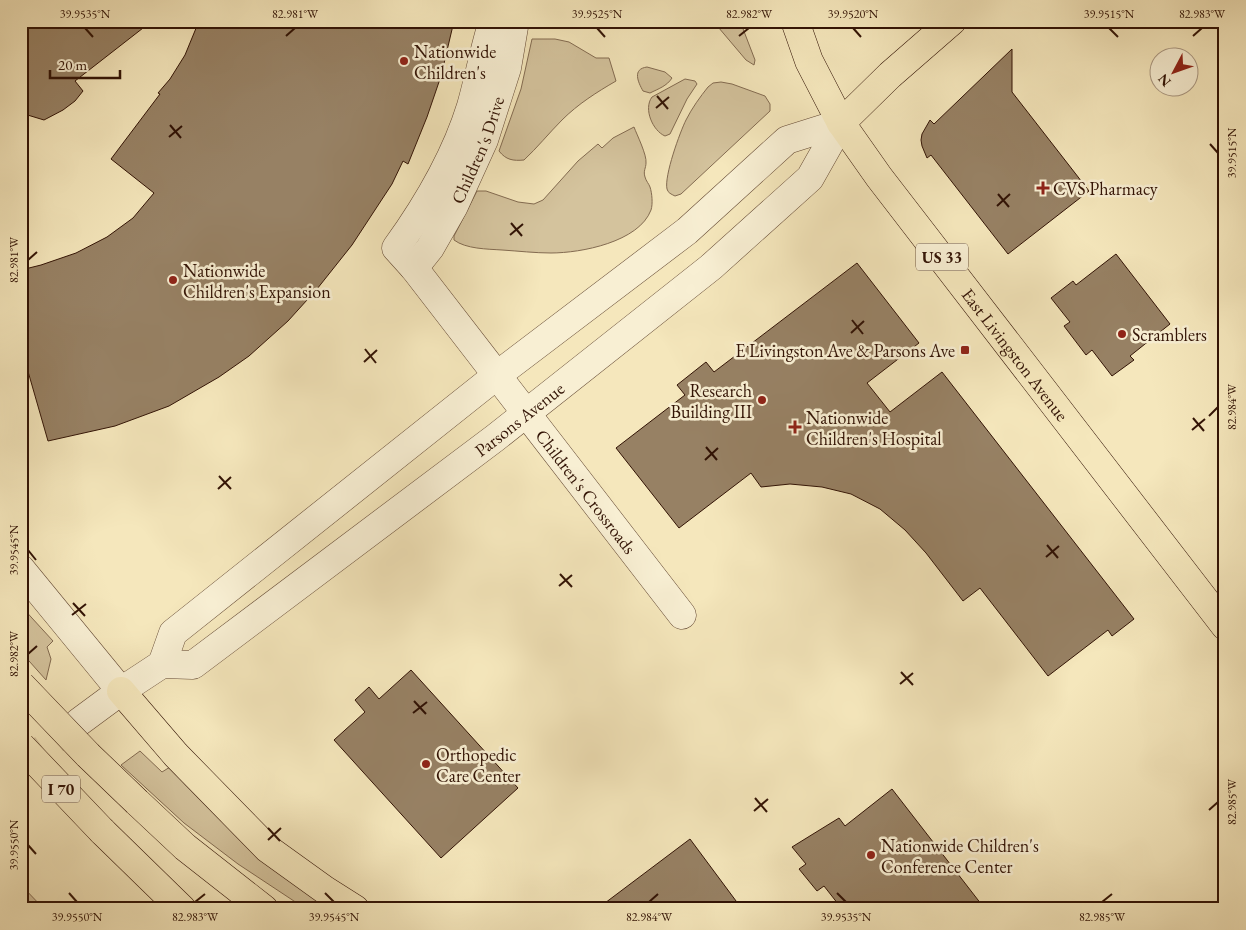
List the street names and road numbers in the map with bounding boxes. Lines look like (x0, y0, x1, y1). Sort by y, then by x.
street label: Children's Drive (445, 93, 509, 207)
road number: US 33 (916, 243, 968, 270)
street label: East Livingston Avenue (957, 283, 1074, 425)
street label: Parsons Avenue (470, 376, 569, 461)
street label: Children's Crossroads (531, 424, 642, 558)
road number: I 70 (42, 776, 80, 802)

